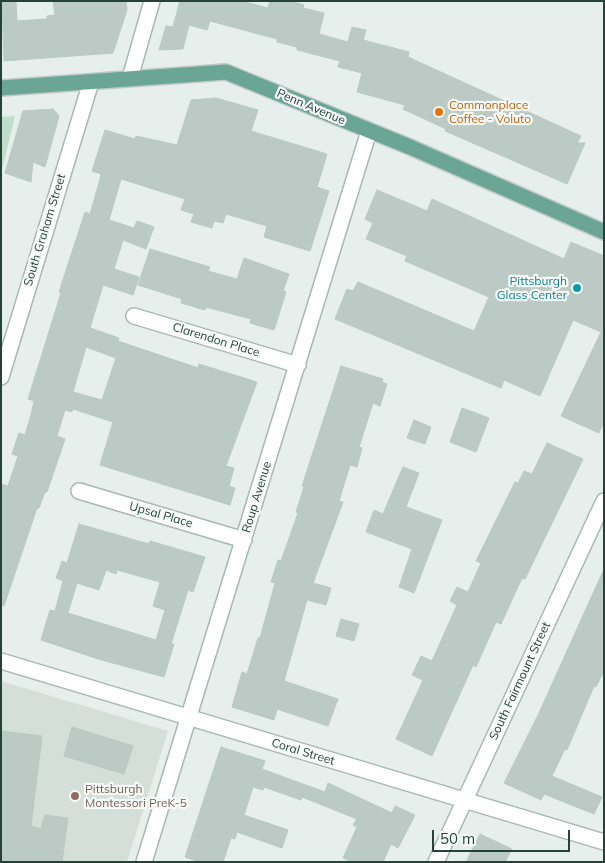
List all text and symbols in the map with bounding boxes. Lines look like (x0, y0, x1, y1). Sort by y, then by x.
street label: Penn Avenue (275, 86, 347, 128)
place label: Commonplace Coffee - Voluto (449, 98, 531, 126)
marker: Commonplace Coffee - Voluto (433, 106, 445, 118)
street label: South Graham Street (21, 172, 69, 288)
place label: Pittsburgh Glass Center (497, 274, 567, 302)
marker: Pittsburgh Glass Center (571, 282, 583, 294)
street label: Clarendon Place (171, 320, 261, 360)
street label: Roup Avenue (239, 459, 275, 535)
street label: Upsal Place (128, 499, 194, 531)
street label: South Fairmount Street (486, 620, 554, 742)
street label: Coral Street (270, 736, 336, 768)
place label: Pittsburgh Montessori PreK-5 (85, 782, 187, 810)
marker: Pittsburgh Montessori PreK-5 (69, 790, 81, 802)
scale bar (435, 820, 572, 852)
text: 50 m (440, 829, 475, 848)

